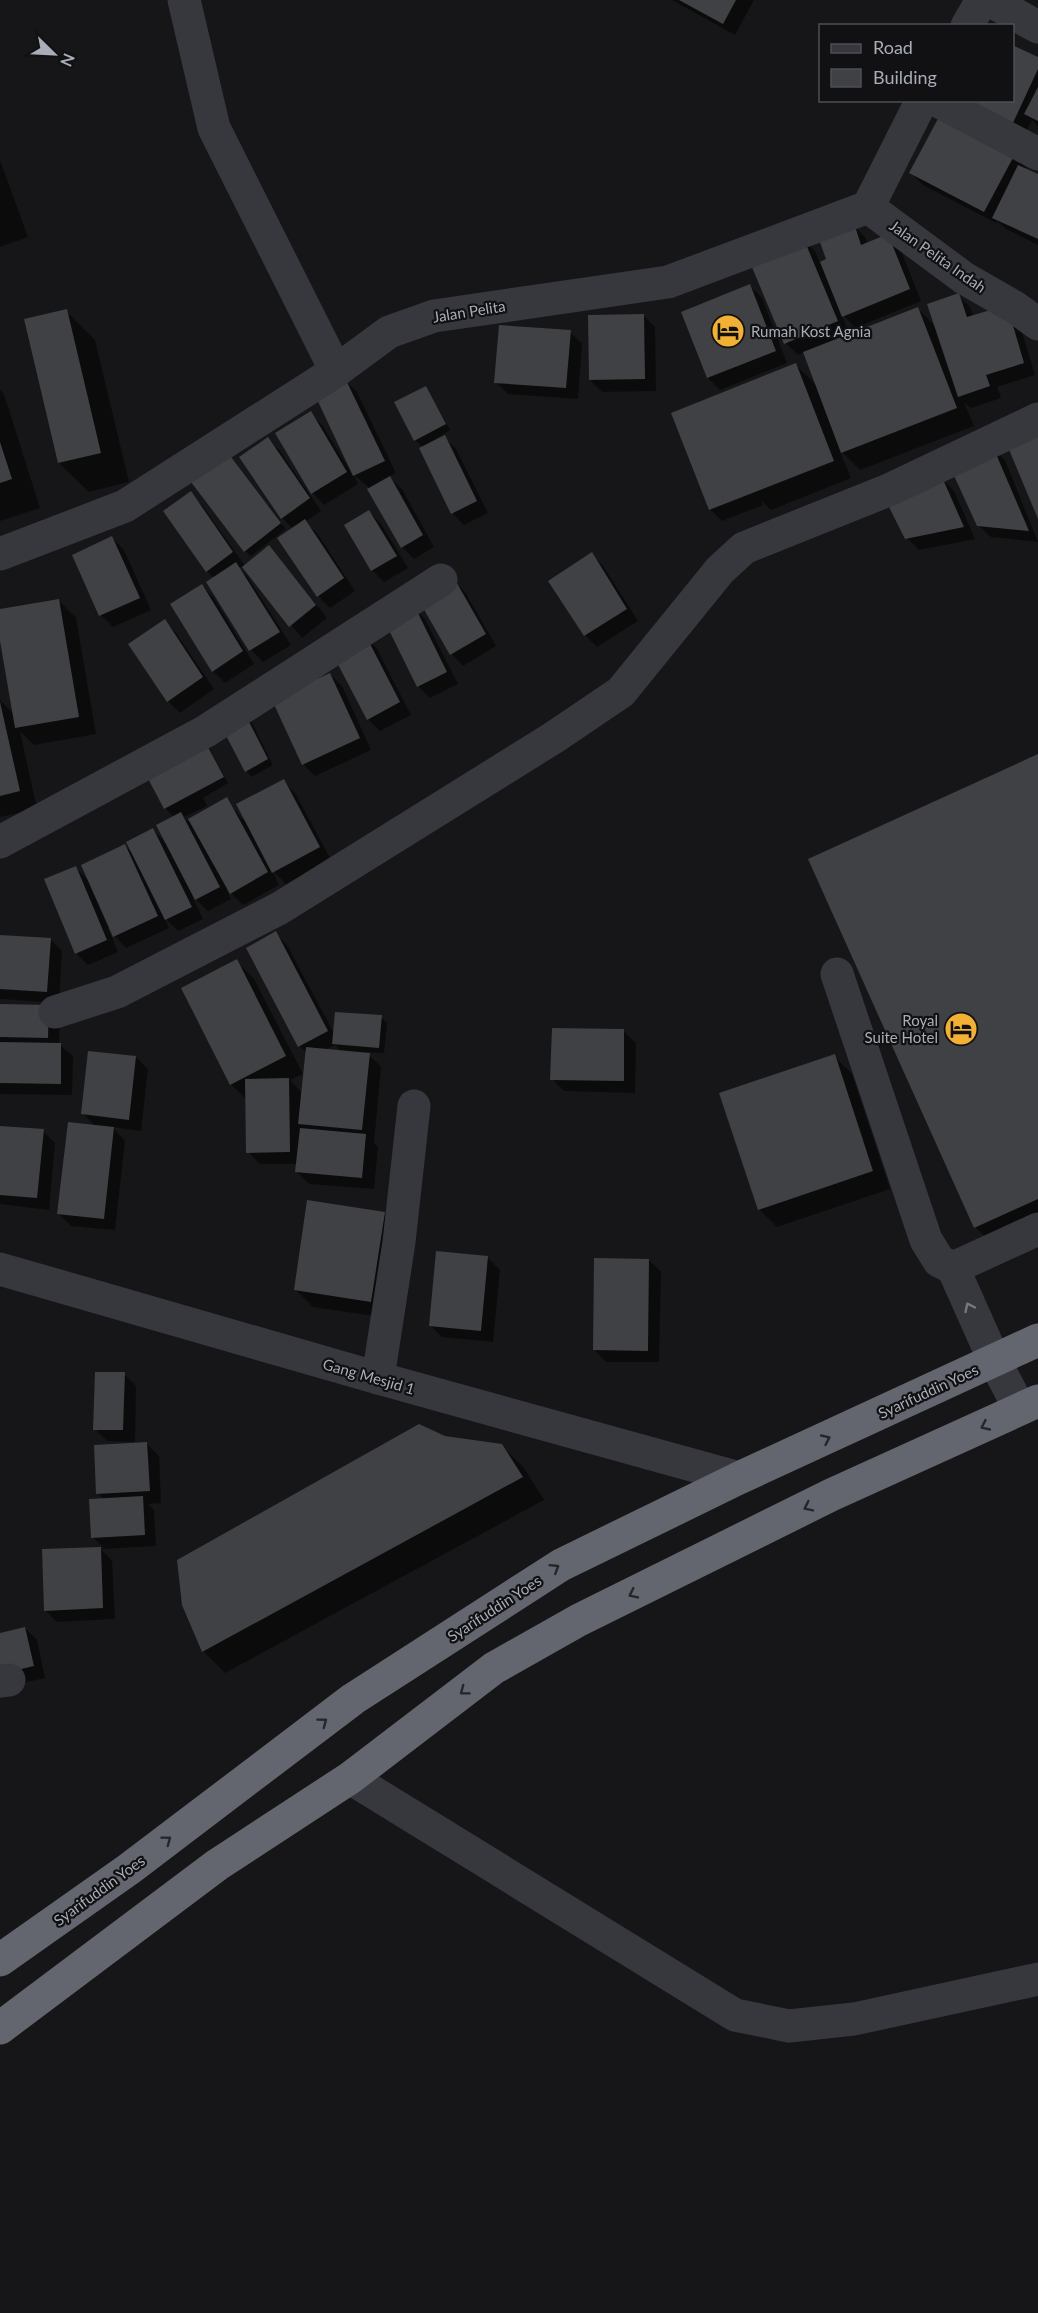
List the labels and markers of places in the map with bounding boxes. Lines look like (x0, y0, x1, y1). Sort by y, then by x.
hotel icon: Rumah Kost Agnia (710, 313, 746, 349)
place label: Rumah Kost Agnia (751, 322, 871, 340)
place label: Royal Suite Hotel (865, 1011, 938, 1046)
hotel icon: Royal Suite Hotel (943, 1011, 979, 1047)

